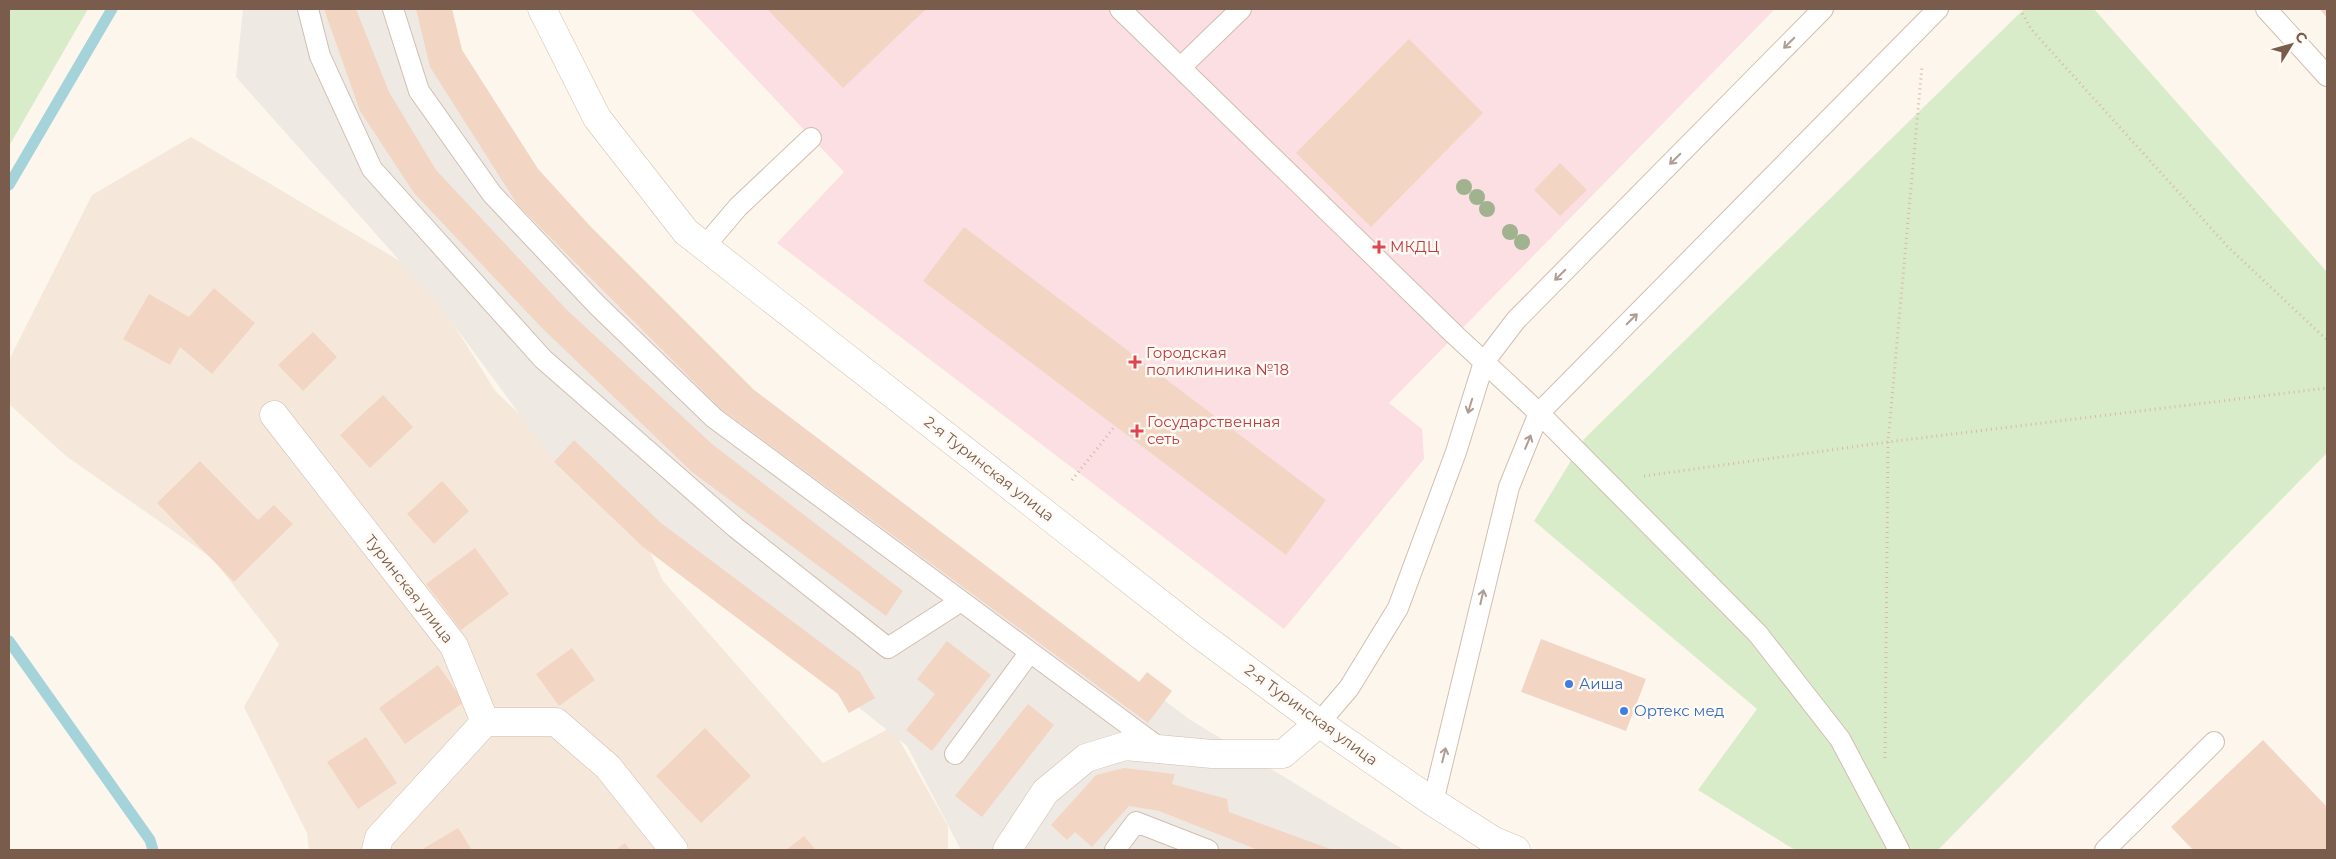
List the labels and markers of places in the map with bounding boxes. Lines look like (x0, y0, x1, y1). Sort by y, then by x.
place label: МКДЦ (1390, 237, 1439, 256)
marker: МКДЦ (1372, 240, 1386, 254)
place label: Городская поликлиника №18 (1146, 343, 1289, 379)
marker: Городская поликлиника №18 (1128, 355, 1142, 369)
place label: Государственная сеть (1147, 412, 1280, 448)
marker: Государственная сеть (1131, 425, 1143, 437)
place label: Аиша (1579, 674, 1623, 693)
marker: Аиша (1563, 678, 1575, 690)
place label: Ортекс мед (1634, 701, 1725, 720)
marker: Ортекс мед (1618, 705, 1630, 717)

